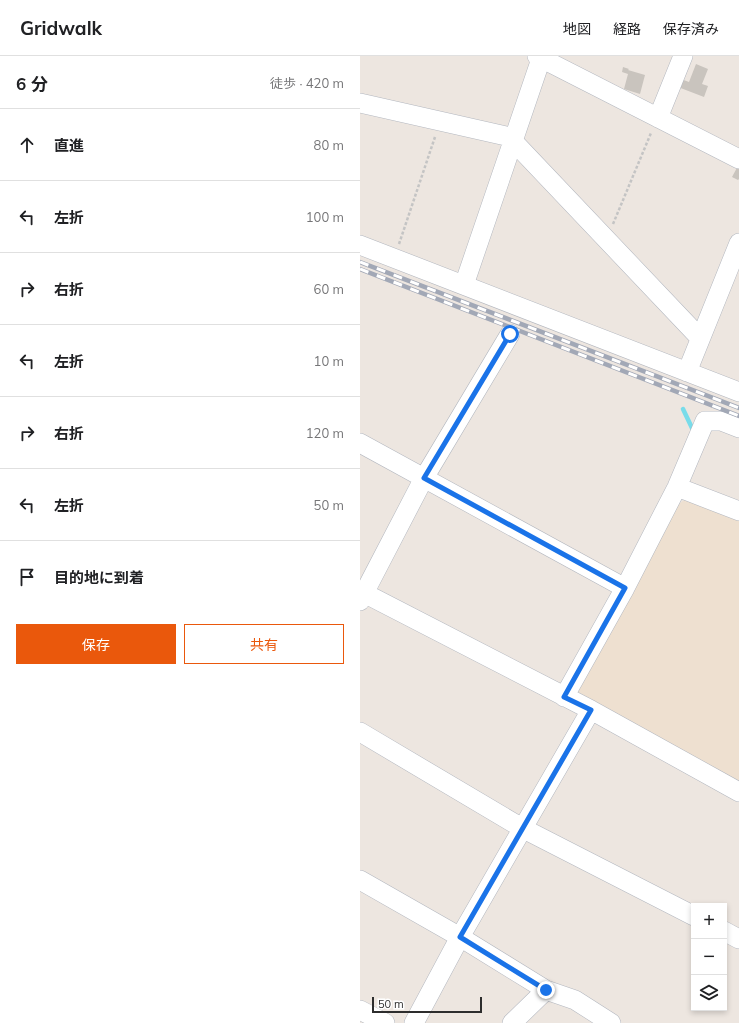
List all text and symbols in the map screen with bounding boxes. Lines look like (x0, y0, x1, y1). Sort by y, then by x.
text: Gridwalk (20, 16, 102, 40)
text: 地図 (563, 20, 591, 38)
text: 経路 (613, 20, 641, 38)
text: 保存済み (663, 20, 719, 38)
text: 6 分 (16, 73, 48, 94)
text: 徒歩 · 420 m (270, 75, 344, 91)
icon: ahead (16, 134, 38, 156)
text: 直進 (54, 136, 84, 155)
text: 80 m (314, 137, 344, 153)
icon: left (16, 206, 38, 228)
text: 左折 (54, 208, 84, 227)
text: 100 m (306, 209, 344, 225)
icon: right (16, 278, 38, 300)
text: 右折 (54, 280, 84, 299)
text: 60 m (314, 281, 344, 297)
route start (501, 325, 519, 343)
icon: left (16, 350, 38, 372)
text: 左折 (54, 352, 84, 371)
text: 10 m (314, 353, 344, 369)
icon: right (16, 422, 38, 444)
text: 右折 (54, 424, 84, 443)
text: 120 m (306, 425, 344, 441)
icon: left (16, 494, 38, 516)
text: 左折 (54, 496, 84, 515)
text: 50 m (314, 497, 344, 513)
icon: arrive (16, 566, 38, 588)
text: 目的地に到着 (54, 568, 144, 587)
button: 保存 (16, 624, 176, 664)
button: 共有 (184, 624, 344, 664)
map controls (691, 903, 727, 1011)
button: + (691, 903, 727, 939)
button: − (691, 939, 727, 975)
button: layers (691, 975, 727, 1011)
route end (537, 981, 555, 999)
scale bar (372, 995, 482, 1014)
text: 50 m (378, 997, 404, 1011)

